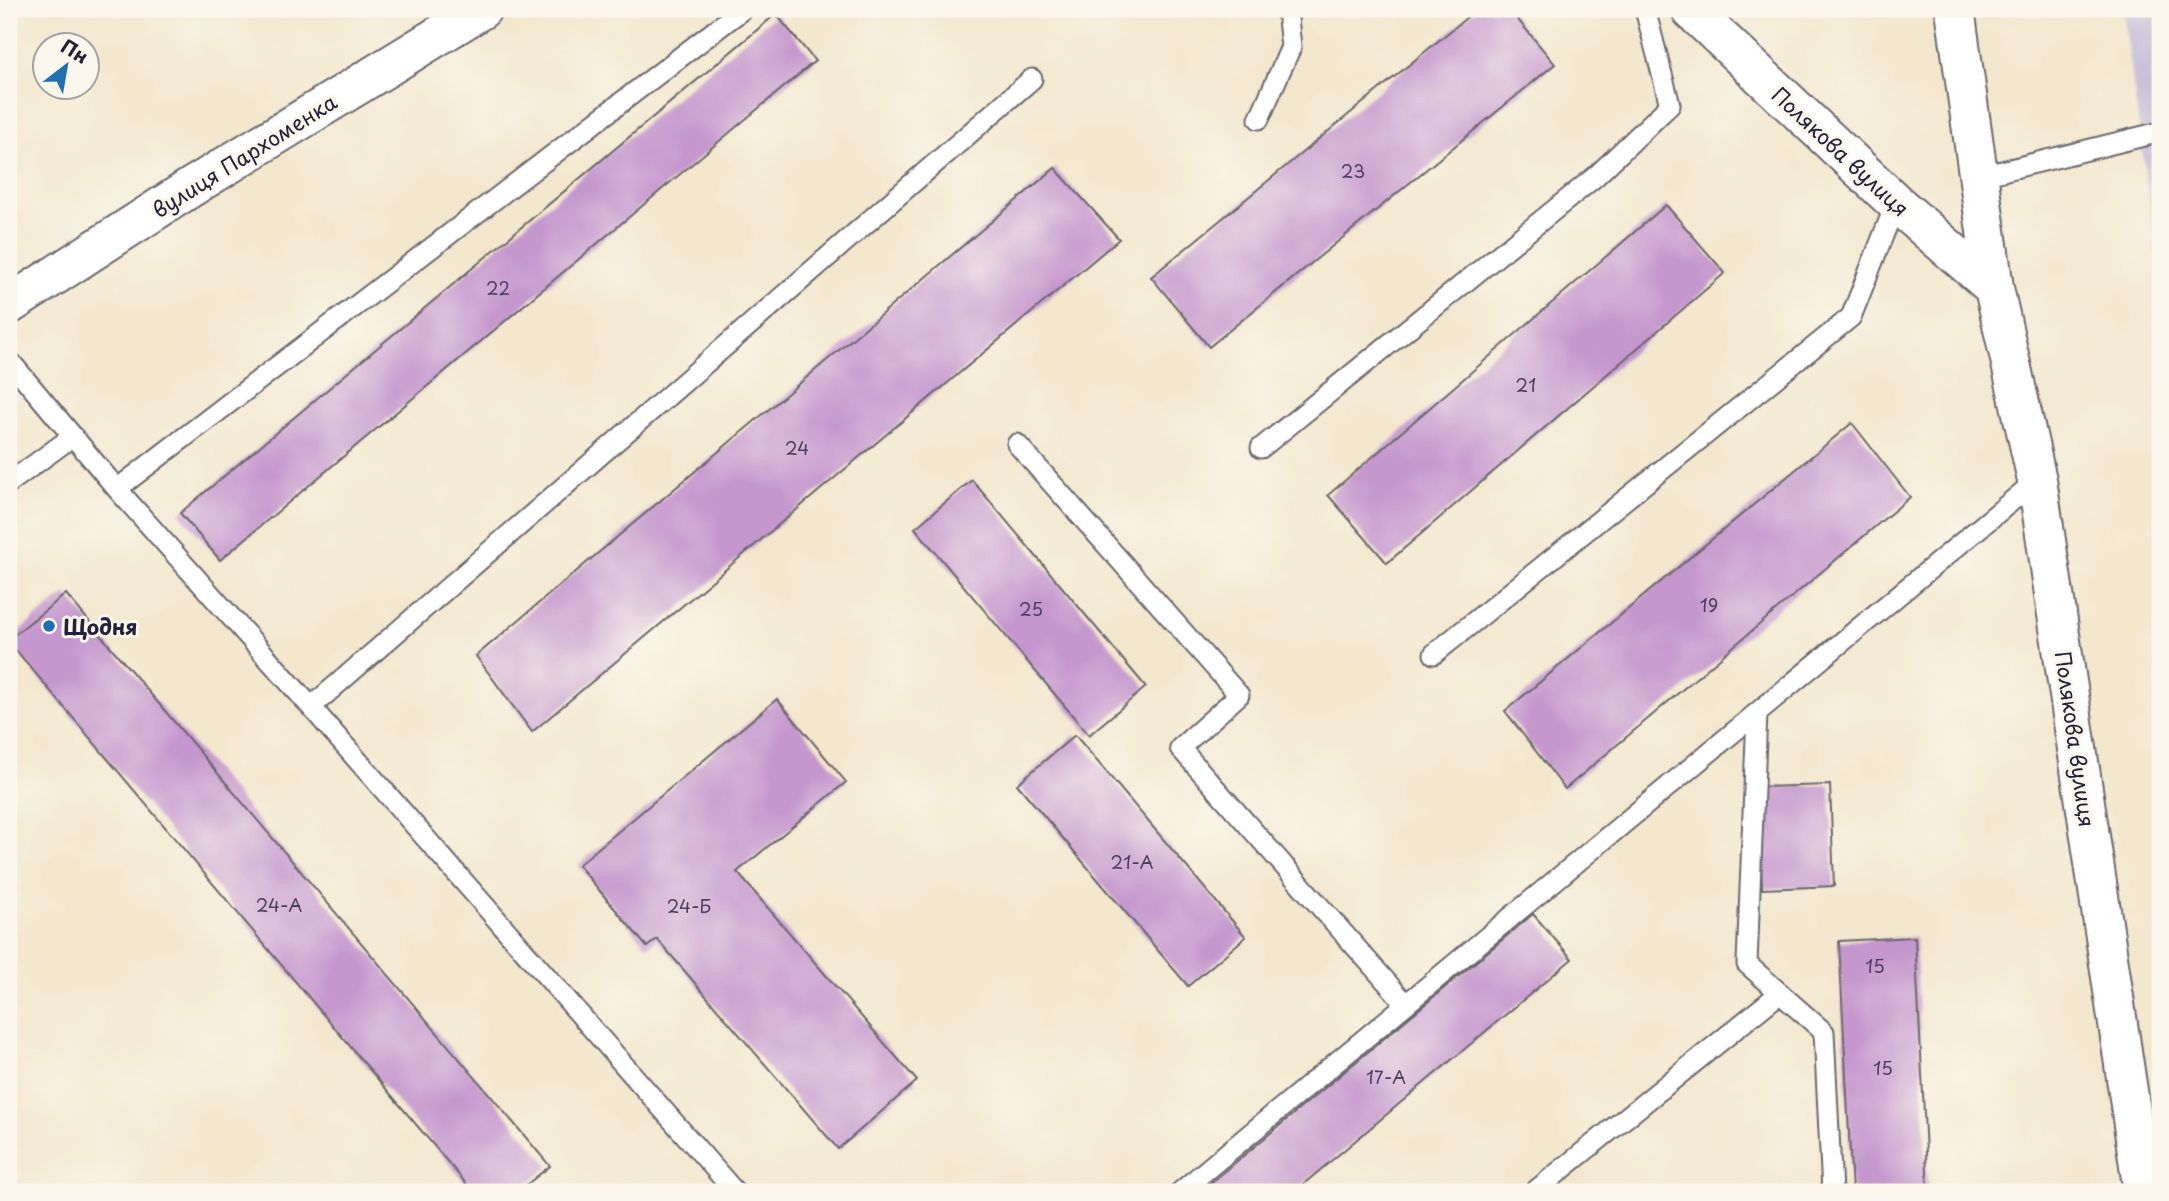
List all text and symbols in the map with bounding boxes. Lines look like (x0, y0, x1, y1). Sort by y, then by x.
text: Пн (56, 31, 94, 70)
north arrow (32, 32, 102, 102)
street label: Полякова вулиця (1765, 79, 1917, 223)
street label: вулиця Пархоменка (145, 85, 343, 225)
house number: 23 (1341, 157, 1365, 184)
house number: 22 (486, 274, 510, 301)
house number: 21 (1516, 371, 1536, 398)
house number: 24 (785, 434, 809, 461)
house number: 19 (1700, 591, 1718, 618)
house number: 25 (1019, 595, 1043, 622)
place label: Щодня (63, 610, 137, 642)
marker: Щодня (41, 618, 57, 634)
street label: Полякова вулиця (2048, 649, 2104, 829)
house number: 21-А (1110, 848, 1154, 875)
house number: 24-А (256, 891, 302, 918)
house number: 24-Б (667, 892, 711, 919)
house number: 15 (1865, 952, 1885, 979)
house number: 15 (1873, 1054, 1893, 1081)
house number: 17-А (1366, 1063, 1406, 1090)

